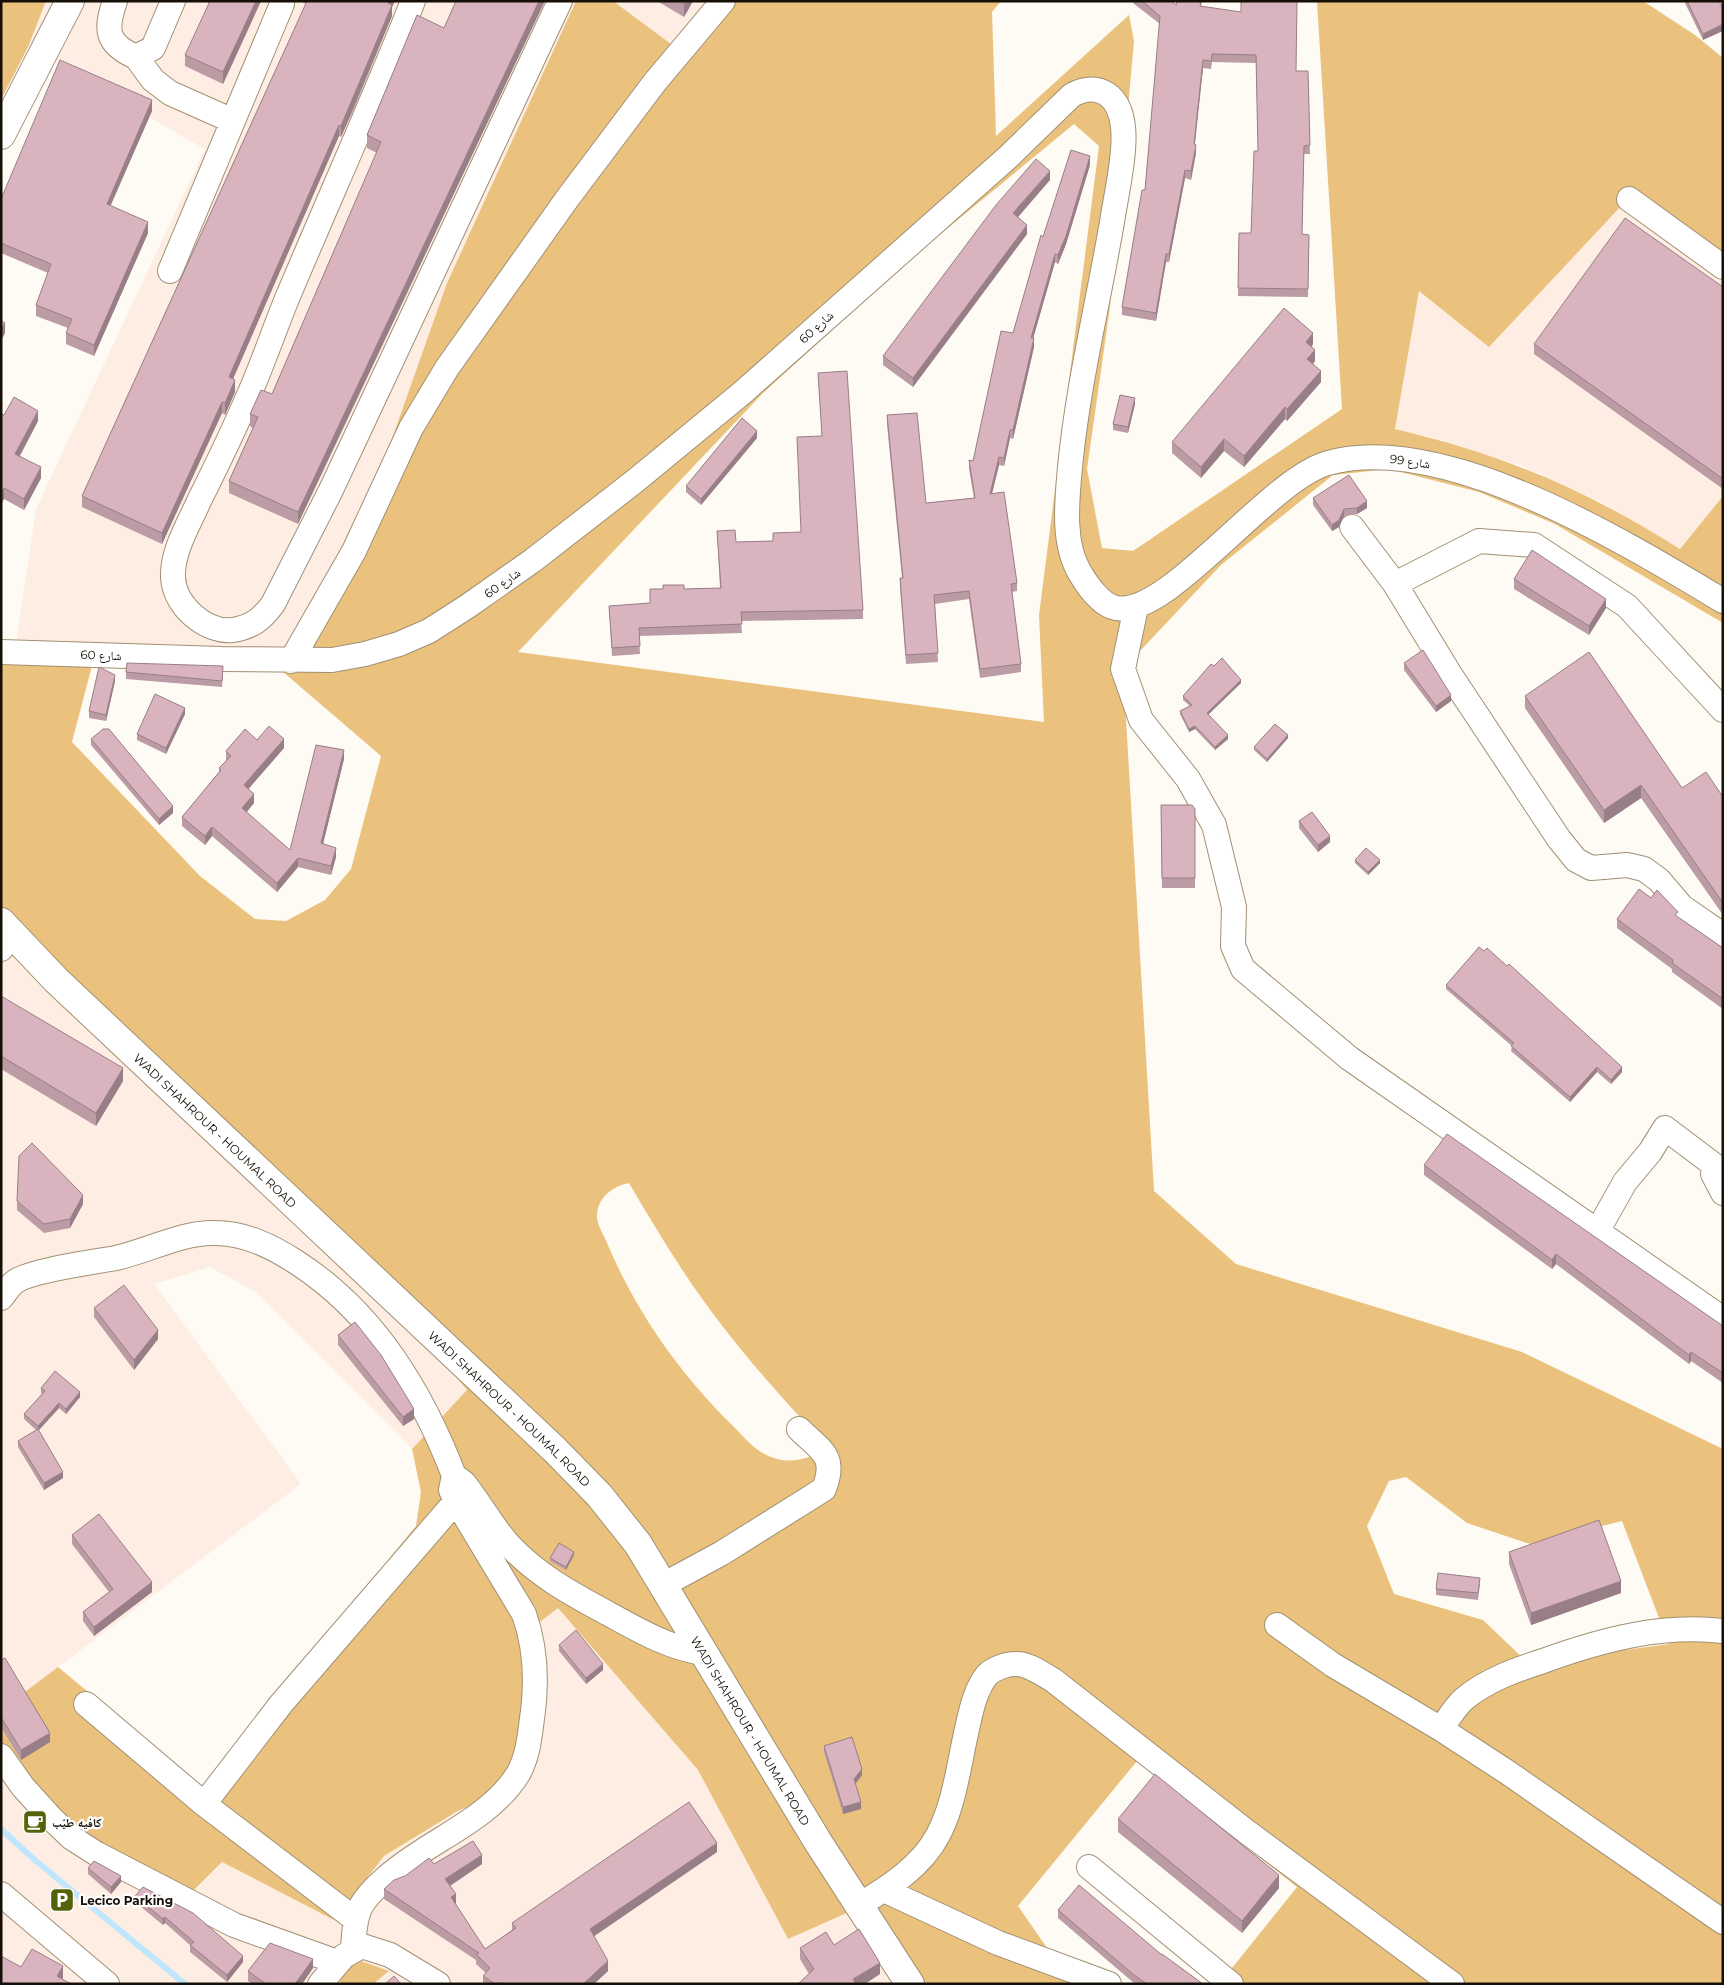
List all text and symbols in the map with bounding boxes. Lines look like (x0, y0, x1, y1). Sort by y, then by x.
street label: شارع 60 (796, 308, 837, 347)
street label: شارع 99 (1389, 451, 1431, 472)
street label: شارع 60 (481, 565, 524, 602)
street label: شارع 60 (80, 647, 122, 664)
street label: WADI SHAHROUR - HOUMAL ROAD (131, 1050, 300, 1211)
street label: WADI SHAHROUR - HOUMAL ROAD (426, 1328, 594, 1489)
street label: WADI SHAHROUR - HOUMAL ROAD (688, 1633, 814, 1828)
cafe icon: كافيه طيّب (22, 1809, 48, 1835)
place label: كافيه طيّب (52, 1815, 102, 1830)
parking icon: Lecico Parking (49, 1887, 75, 1913)
place label: Lecico Parking (80, 1893, 173, 1908)

